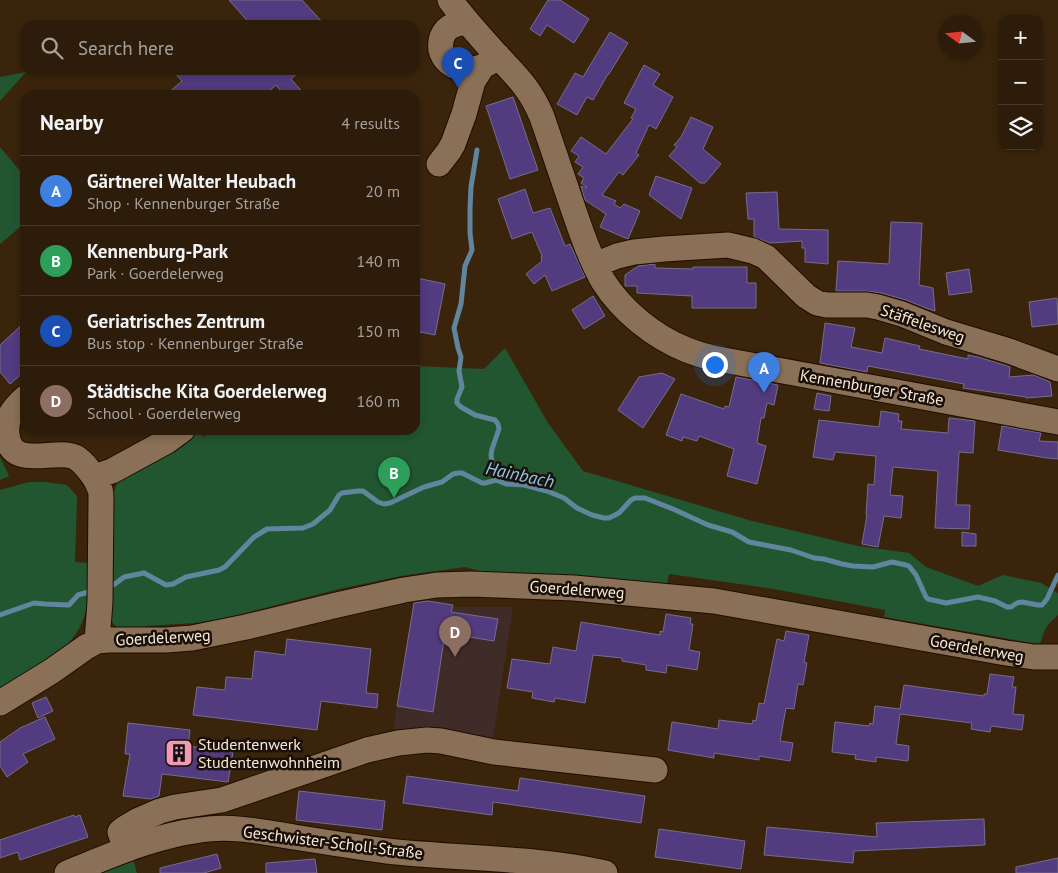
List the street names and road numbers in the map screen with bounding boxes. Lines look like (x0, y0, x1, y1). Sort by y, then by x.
street label: Stäffelesweg (878, 299, 968, 347)
street label: Kennenburger Straße (799, 365, 945, 409)
street label: Goerdelerweg (529, 576, 625, 602)
street label: Goerdelerweg (115, 625, 211, 649)
street label: Goerdelerweg (928, 630, 1026, 666)
street label: Geschwister-Scholl-Straße (242, 821, 424, 863)

